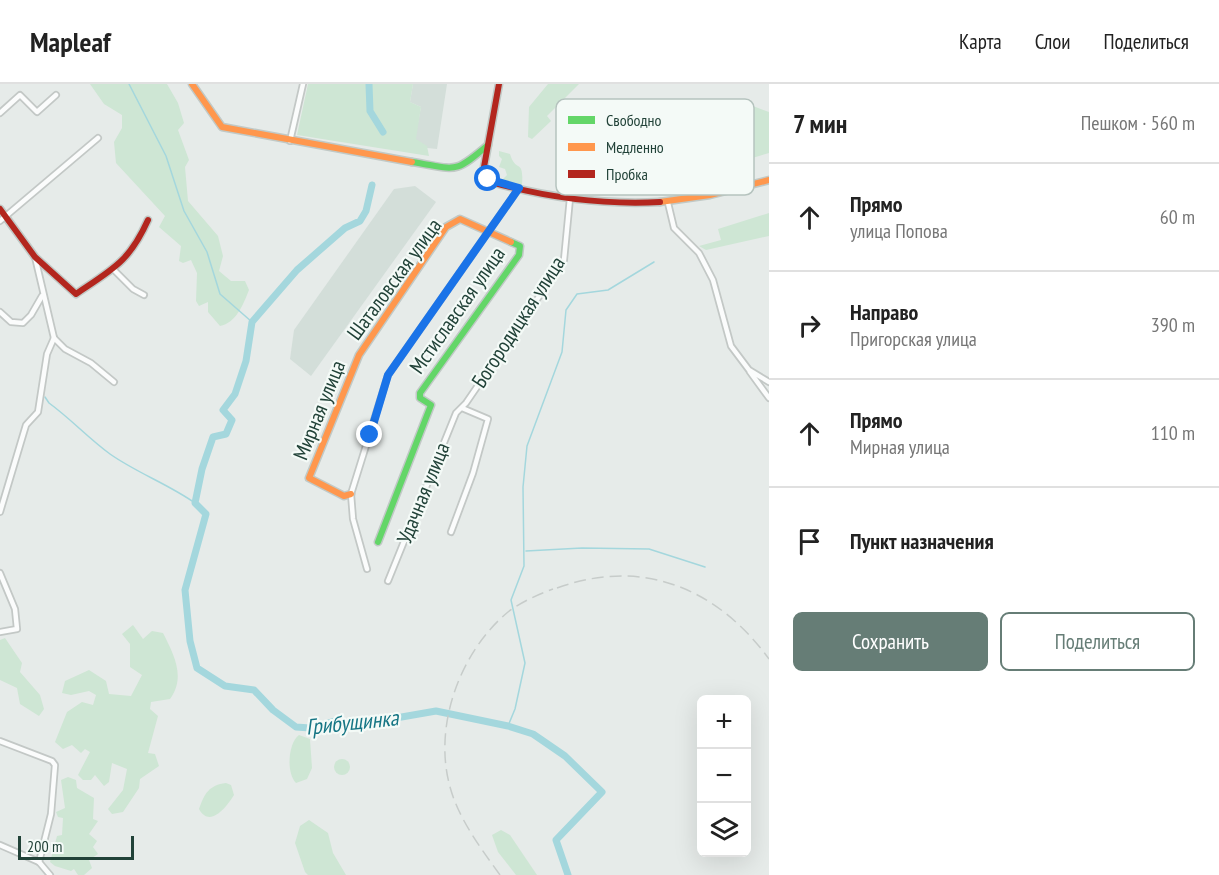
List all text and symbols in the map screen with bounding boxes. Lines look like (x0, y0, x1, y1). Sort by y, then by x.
text: Mapleaf (30, 23, 111, 60)
text: Карта (959, 28, 1002, 55)
text: Слои (1035, 28, 1070, 55)
text: Поделиться (1103, 28, 1189, 55)
legend (556, 99, 754, 195)
text: 7 мин (793, 107, 847, 140)
text: Свободно (606, 110, 661, 130)
text: Пешком · 560 m (1081, 110, 1195, 136)
text: Медленно (606, 137, 664, 157)
text: Пробка (606, 164, 648, 184)
route start (474, 165, 500, 191)
text: Прямо (850, 190, 903, 218)
icon: ahead (793, 201, 826, 234)
text: 60 m (1160, 204, 1195, 230)
street label: Шаталовская улица (341, 213, 447, 345)
text: улица Попова (850, 218, 948, 244)
street label: Мстиславская улица (403, 241, 511, 379)
street label: Богородицкая улица (465, 251, 571, 393)
text: Направо (850, 298, 918, 326)
icon: right (793, 309, 826, 342)
text: 390 m (1151, 312, 1195, 338)
text: Пригорская улица (850, 326, 977, 352)
street label: Мирная улица (287, 356, 351, 464)
text: Прямо (850, 406, 903, 434)
icon: ahead (793, 417, 826, 450)
text: 110 m (1151, 420, 1195, 446)
route end (356, 421, 382, 447)
text: Мирная улица (850, 434, 950, 460)
street label: Удачная улица (390, 438, 456, 548)
icon: arrive (793, 525, 826, 558)
text: Пункт назначения (850, 527, 994, 555)
button: Сохранить (793, 612, 988, 671)
button: Поделиться (1000, 612, 1195, 671)
map controls (697, 695, 751, 857)
button: + (697, 695, 751, 749)
water label: Грибущинка (305, 703, 401, 741)
button: − (697, 749, 751, 803)
button: layers (697, 803, 751, 857)
scale bar (18, 833, 134, 860)
text: 200 m (27, 836, 62, 856)

